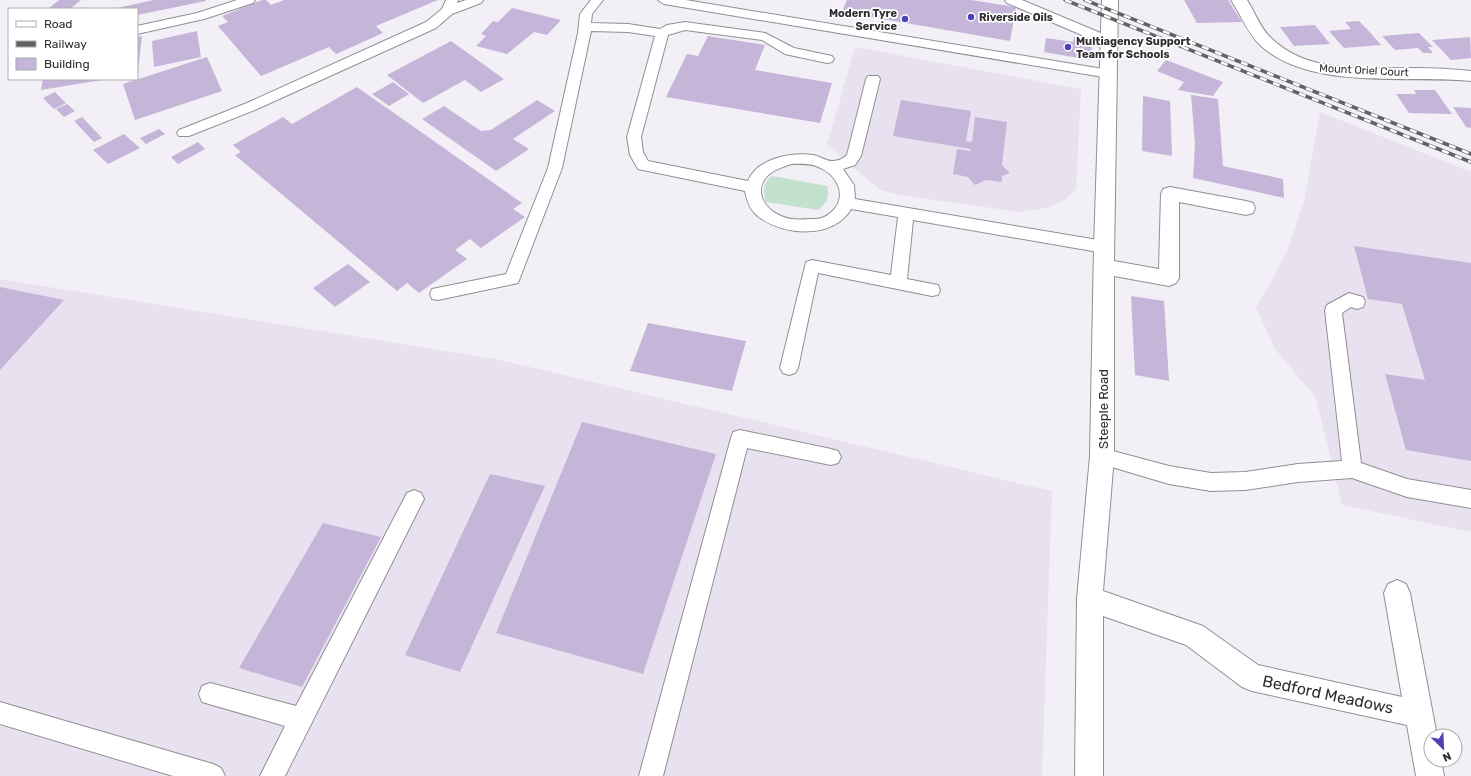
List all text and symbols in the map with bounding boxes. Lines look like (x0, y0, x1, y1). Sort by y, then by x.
place label: Modern Tyre Service (829, 7, 897, 33)
legend (8, 8, 138, 80)
place label: Riverside Oils (979, 11, 1053, 24)
marker: Riverside Oils (966, 12, 976, 22)
marker: Modern Tyre Service (900, 14, 910, 24)
text: Road (44, 17, 72, 31)
place label: Multiagency Support Team for Schools (1076, 35, 1191, 61)
text: Railway (44, 37, 87, 51)
marker: Multiagency Support Team for Schools (1063, 42, 1073, 52)
text: Building (44, 57, 90, 71)
street label: Mount Oriel Court (1319, 62, 1410, 79)
street label: Steeple Road (1096, 369, 1111, 449)
street label: Bedford Meadows (1261, 671, 1395, 718)
north arrow (1423, 728, 1463, 768)
text: N (1441, 749, 1453, 764)

